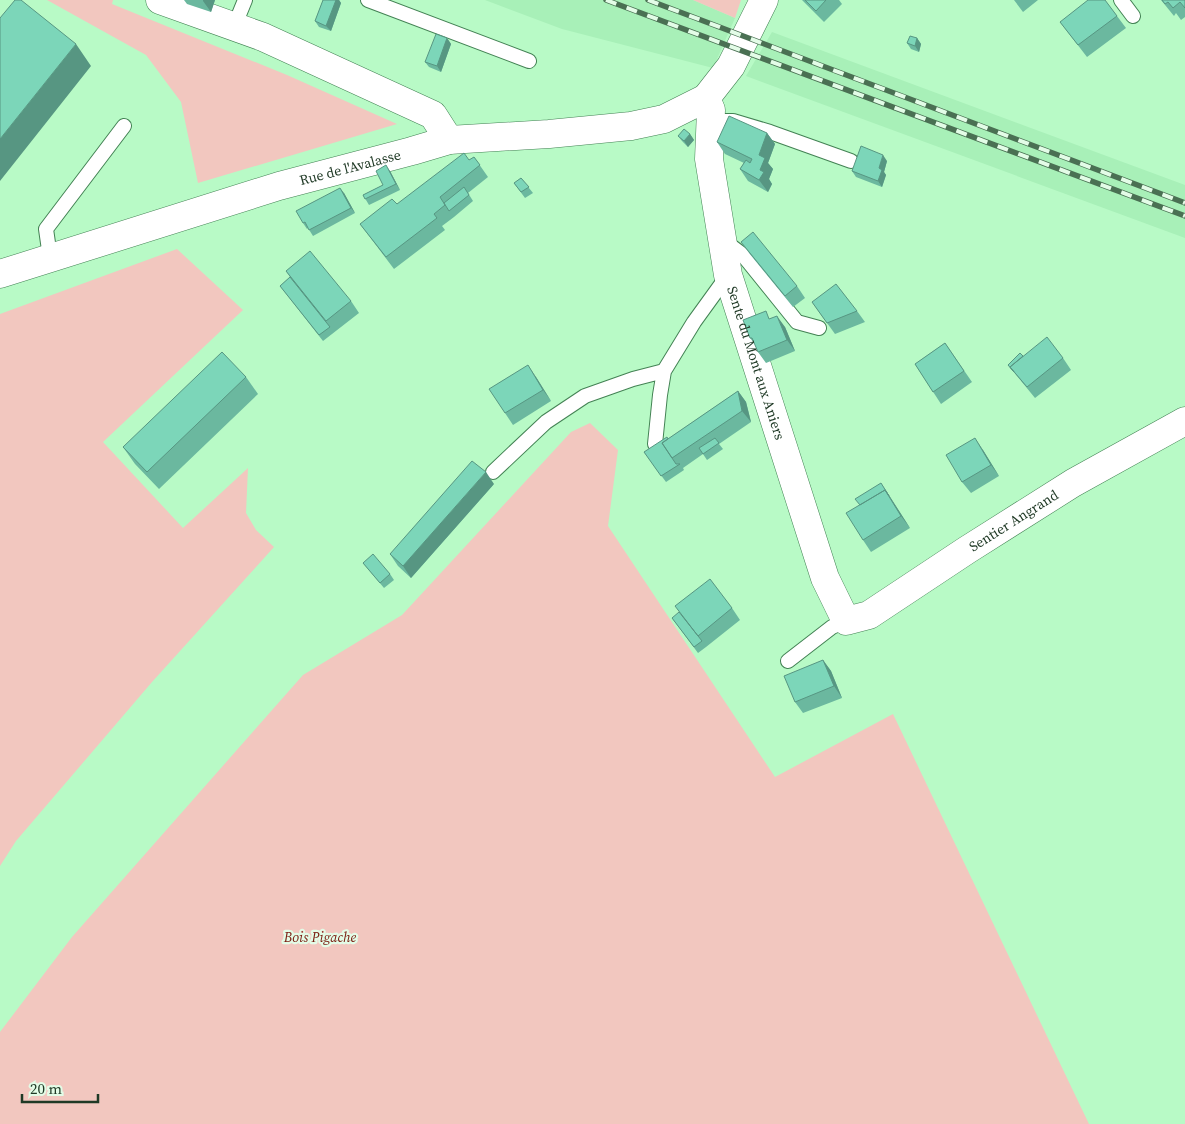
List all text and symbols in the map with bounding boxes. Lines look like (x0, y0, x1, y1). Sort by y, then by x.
street label: Rue de l'Avalasse (297, 144, 403, 190)
street label: Sente du Mont aux Aniers (722, 284, 790, 442)
street label: Sentier Angrand (965, 485, 1062, 556)
park label: Bois Pigache (283, 927, 357, 947)
scale bar (22, 1072, 99, 1104)
text: 20 m (30, 1078, 62, 1099)

